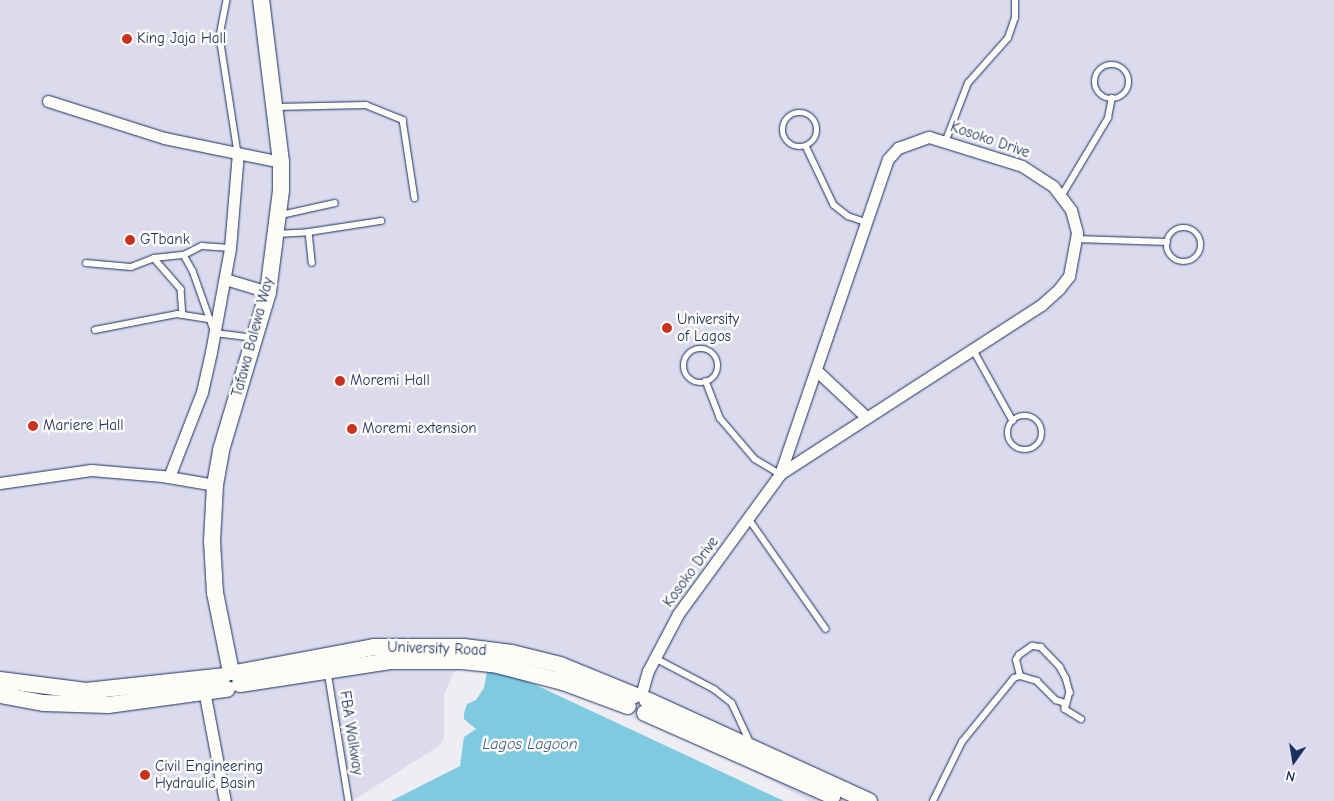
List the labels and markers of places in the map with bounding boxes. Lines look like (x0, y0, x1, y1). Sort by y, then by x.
place label: King Jaja Hall (137, 30, 226, 48)
marker: King Jaja Hall (121, 33, 133, 45)
place label: GTbank (140, 231, 190, 249)
marker: GTbank (124, 234, 136, 246)
place label: University of Lagos (677, 310, 739, 345)
marker: University of Lagos (661, 322, 673, 334)
place label: Moremi Hall (350, 372, 430, 390)
marker: Moremi Hall (334, 375, 346, 387)
place label: Mariere Hall (43, 417, 124, 435)
marker: Mariere Hall (27, 420, 39, 432)
place label: Moremi extension (362, 420, 477, 438)
marker: Moremi extension (346, 423, 358, 435)
place label: Civil Engineering Hydraulic Basin (155, 757, 263, 792)
marker: Civil Engineering Hydraulic Basin (139, 769, 151, 781)

